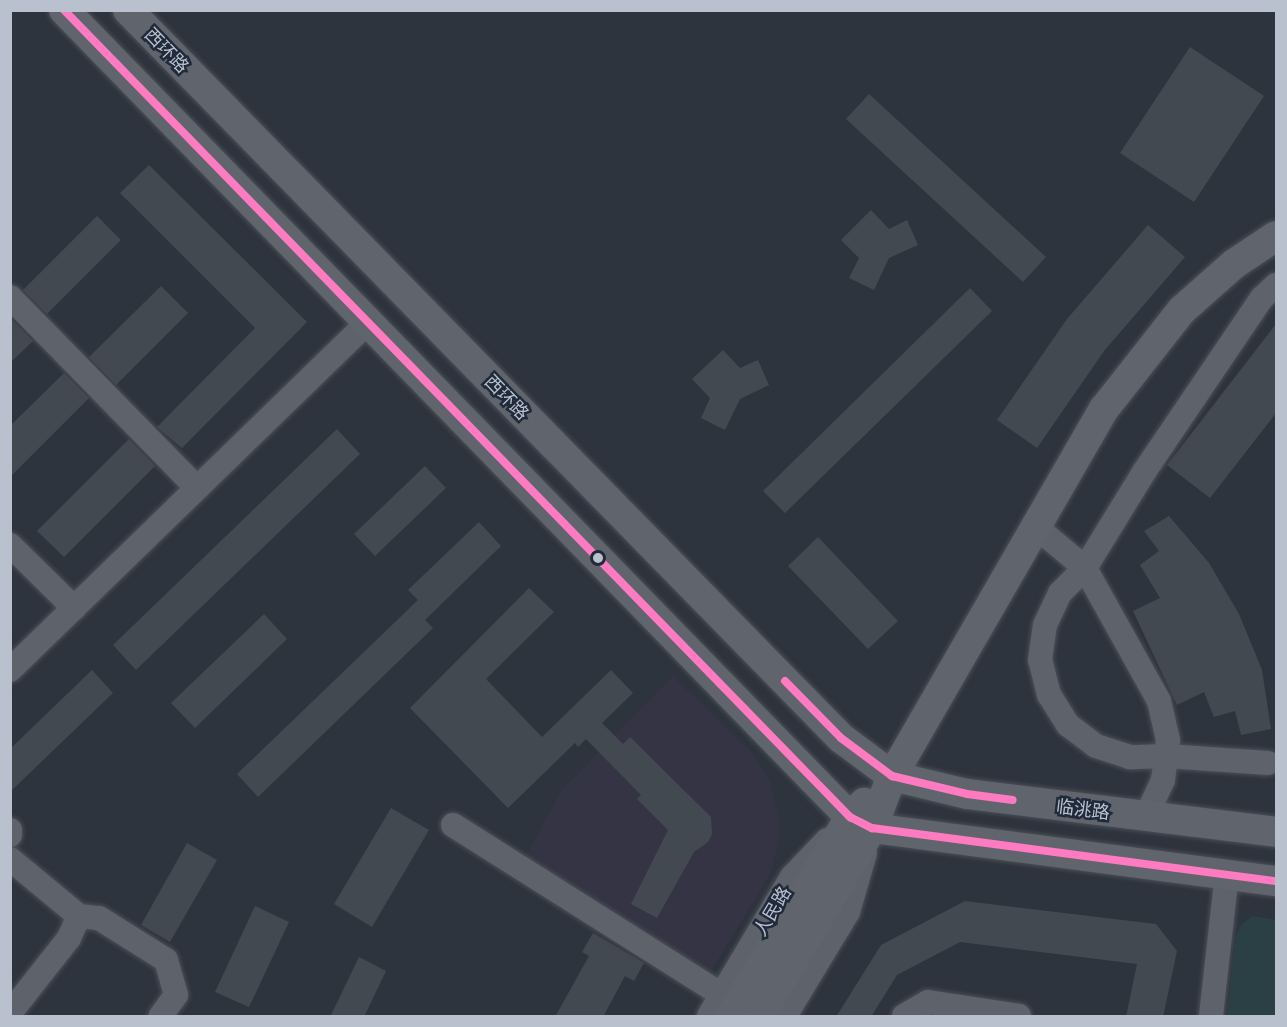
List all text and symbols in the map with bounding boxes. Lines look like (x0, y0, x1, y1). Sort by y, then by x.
street label: 西环路 (140, 23, 194, 77)
street label: 西环路 (480, 370, 534, 424)
unlabelled marker (592, 552, 604, 564)
street label: 临洮路 (1055, 795, 1111, 823)
street label: 人民路 (749, 882, 795, 940)

